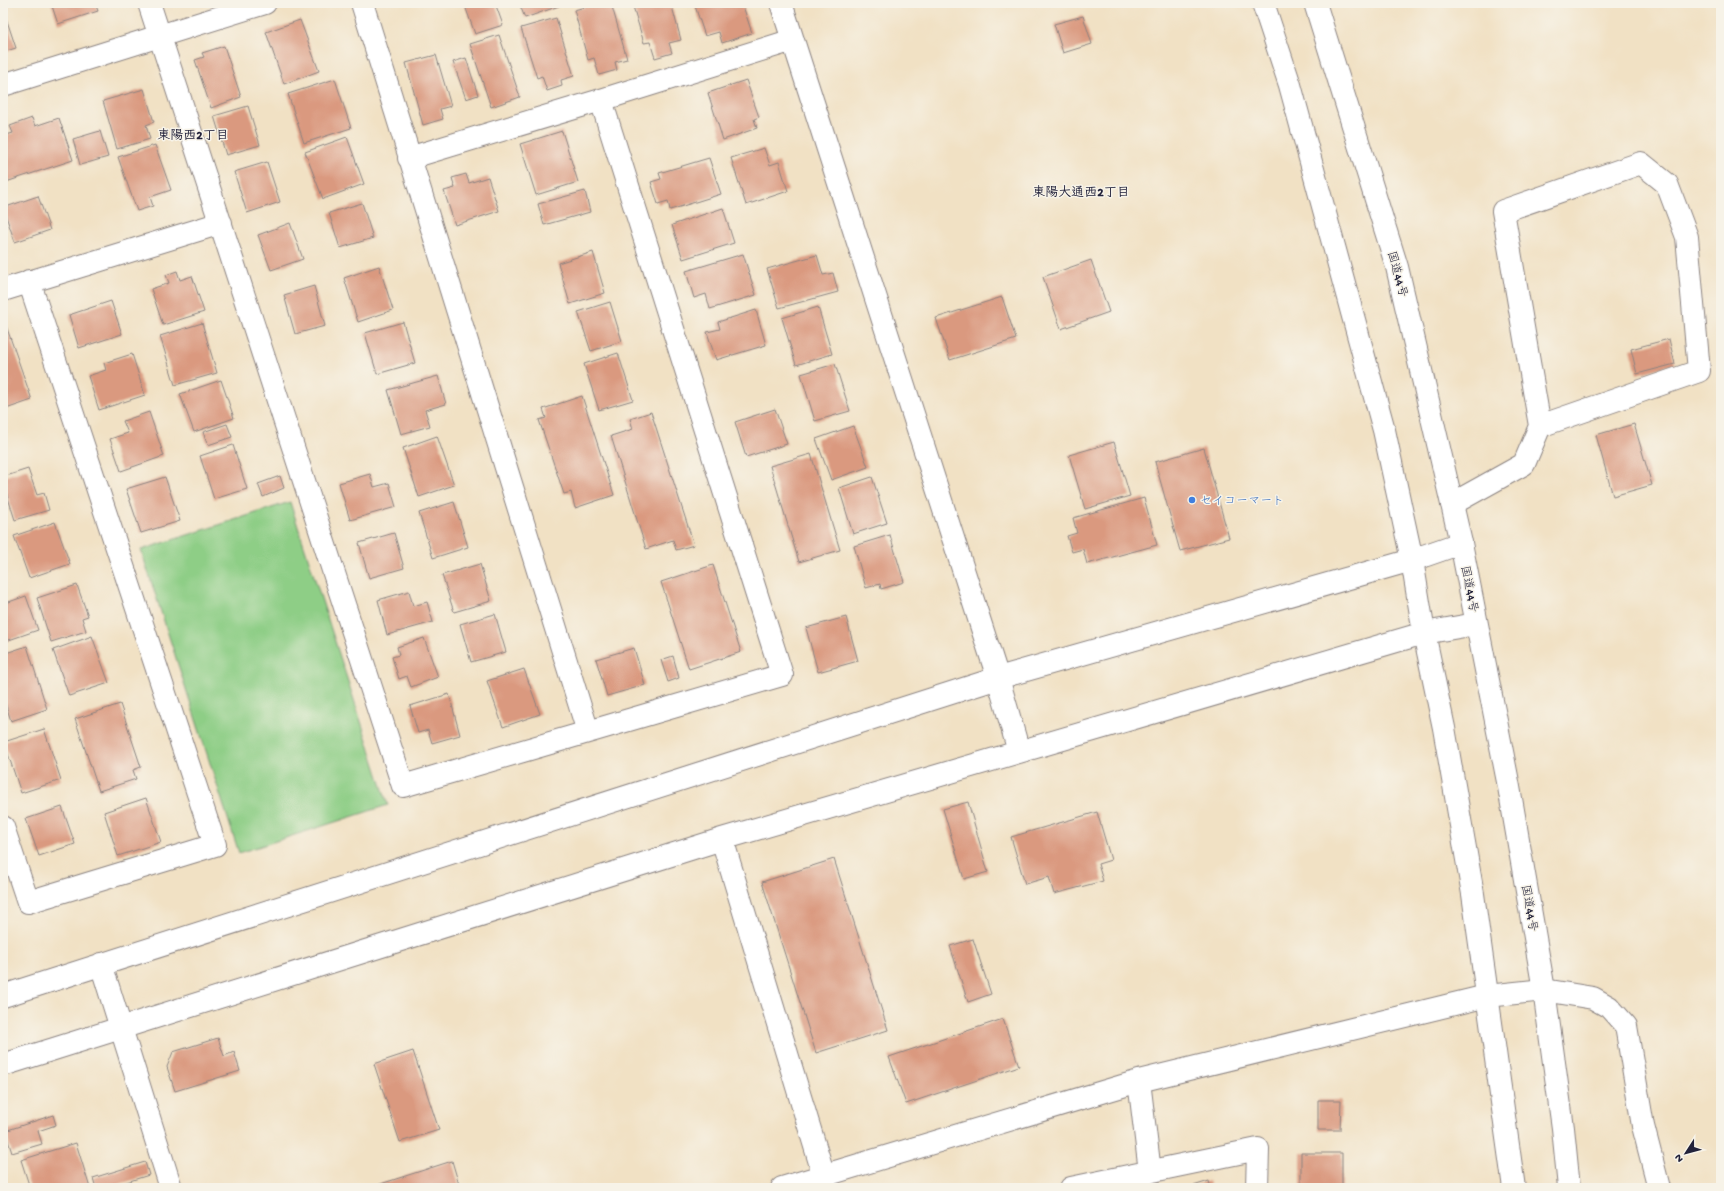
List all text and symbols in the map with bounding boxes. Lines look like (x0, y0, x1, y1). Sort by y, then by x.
district label: 東陽西2丁目 (157, 128, 229, 144)
district label: 東陽大通西2丁目 (1032, 185, 1130, 201)
street label: 国道44号 (1383, 250, 1410, 299)
marker: セイコーマート (1187, 495, 1197, 505)
place label: セイコーマート (1200, 495, 1284, 509)
street label: 国道44号 (1457, 565, 1480, 614)
street label: 国道44号 (1517, 884, 1540, 933)
north arrow (1666, 1133, 1706, 1173)
text: N (1673, 1151, 1686, 1164)

